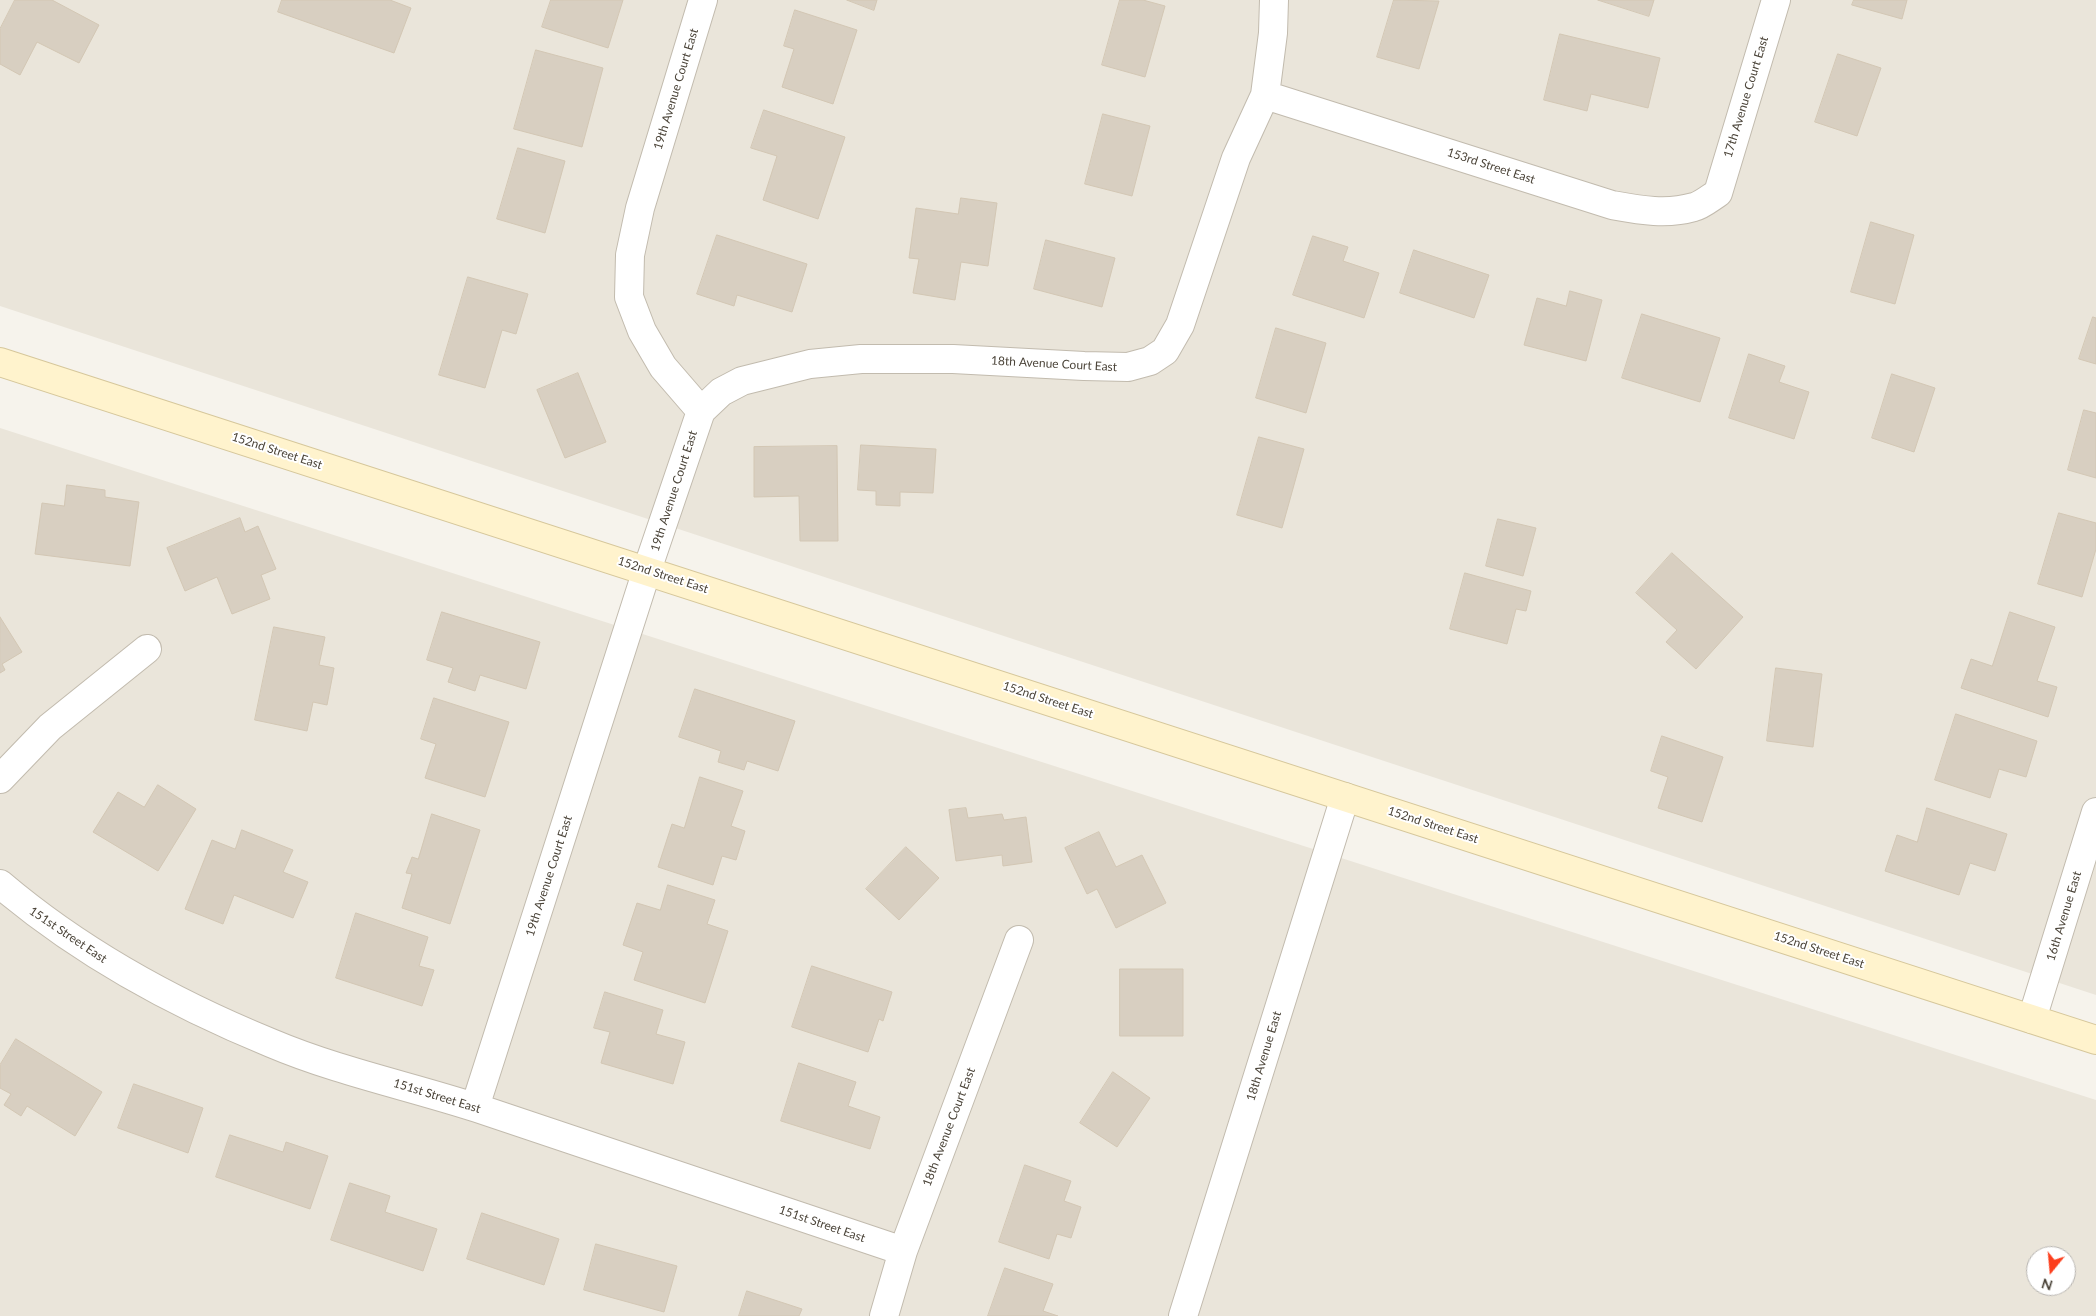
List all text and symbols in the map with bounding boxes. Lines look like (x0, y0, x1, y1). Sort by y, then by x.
street label: 19th Avenue Court East (651, 27, 701, 151)
street label: 17th Avenue Court East (1721, 35, 1771, 159)
street label: 153rd Street East (1445, 145, 1537, 187)
street label: 18th Avenue Court East (991, 354, 1117, 374)
street label: 19th Avenue Court East (648, 429, 700, 553)
street label: 152nd Street East (230, 430, 324, 472)
street label: 152nd Street East (616, 554, 710, 596)
street label: 152nd Street East (1001, 679, 1095, 721)
street label: 152nd Street East (1386, 804, 1480, 846)
street label: 19th Avenue Court East (523, 814, 575, 938)
street label: 16th Avenue East (2044, 869, 2084, 963)
street label: 151st Street East (26, 904, 110, 966)
street label: 152nd Street East (1772, 929, 1866, 971)
street label: 18th Avenue East (1244, 1009, 1284, 1103)
street label: 18th Avenue Court East (920, 1065, 978, 1189)
street label: 151st Street East (392, 1076, 482, 1116)
street label: 151st Street East (777, 1202, 867, 1246)
north arrow (2026, 1246, 2076, 1296)
text: N (2039, 1275, 2054, 1295)

